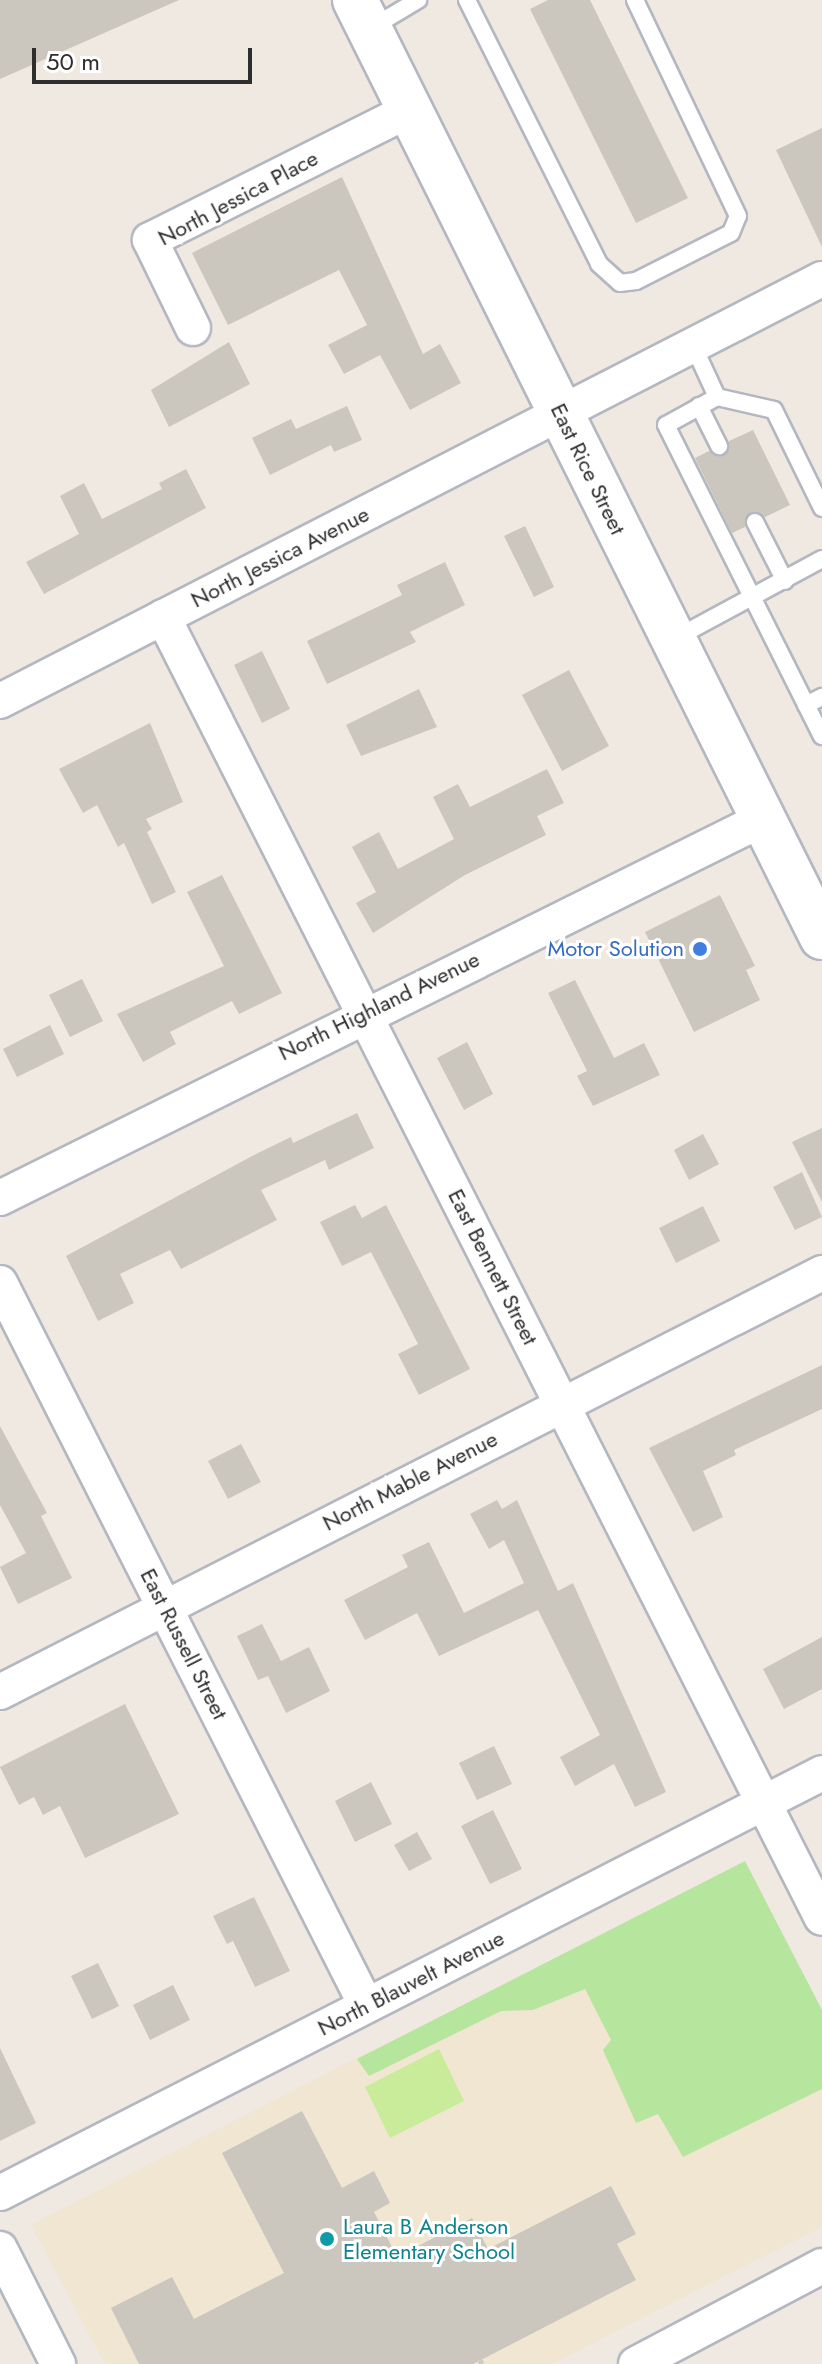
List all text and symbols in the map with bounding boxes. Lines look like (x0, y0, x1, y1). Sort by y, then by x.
scale bar (36, 32, 256, 82)
text: 50 m (46, 44, 100, 79)
street label: North Jessica Place (154, 145, 322, 251)
street label: East Rice Street (545, 399, 631, 539)
street label: North Jessica Avenue (187, 501, 373, 613)
place label: Motor Solution (547, 936, 684, 962)
marker: Motor Solution (691, 940, 709, 958)
street label: North Highland Avenue (274, 946, 484, 1066)
street label: East Bennett Street (442, 1185, 544, 1349)
street label: North Mable Avenue (318, 1426, 502, 1536)
street label: East Russell Street (135, 1564, 233, 1724)
street label: North Blauvelt Avenue (313, 1925, 509, 2041)
place label: Laura B Anderson Elementary School (343, 2213, 515, 2264)
marker: Laura B Anderson Elementary School (318, 2230, 336, 2248)

